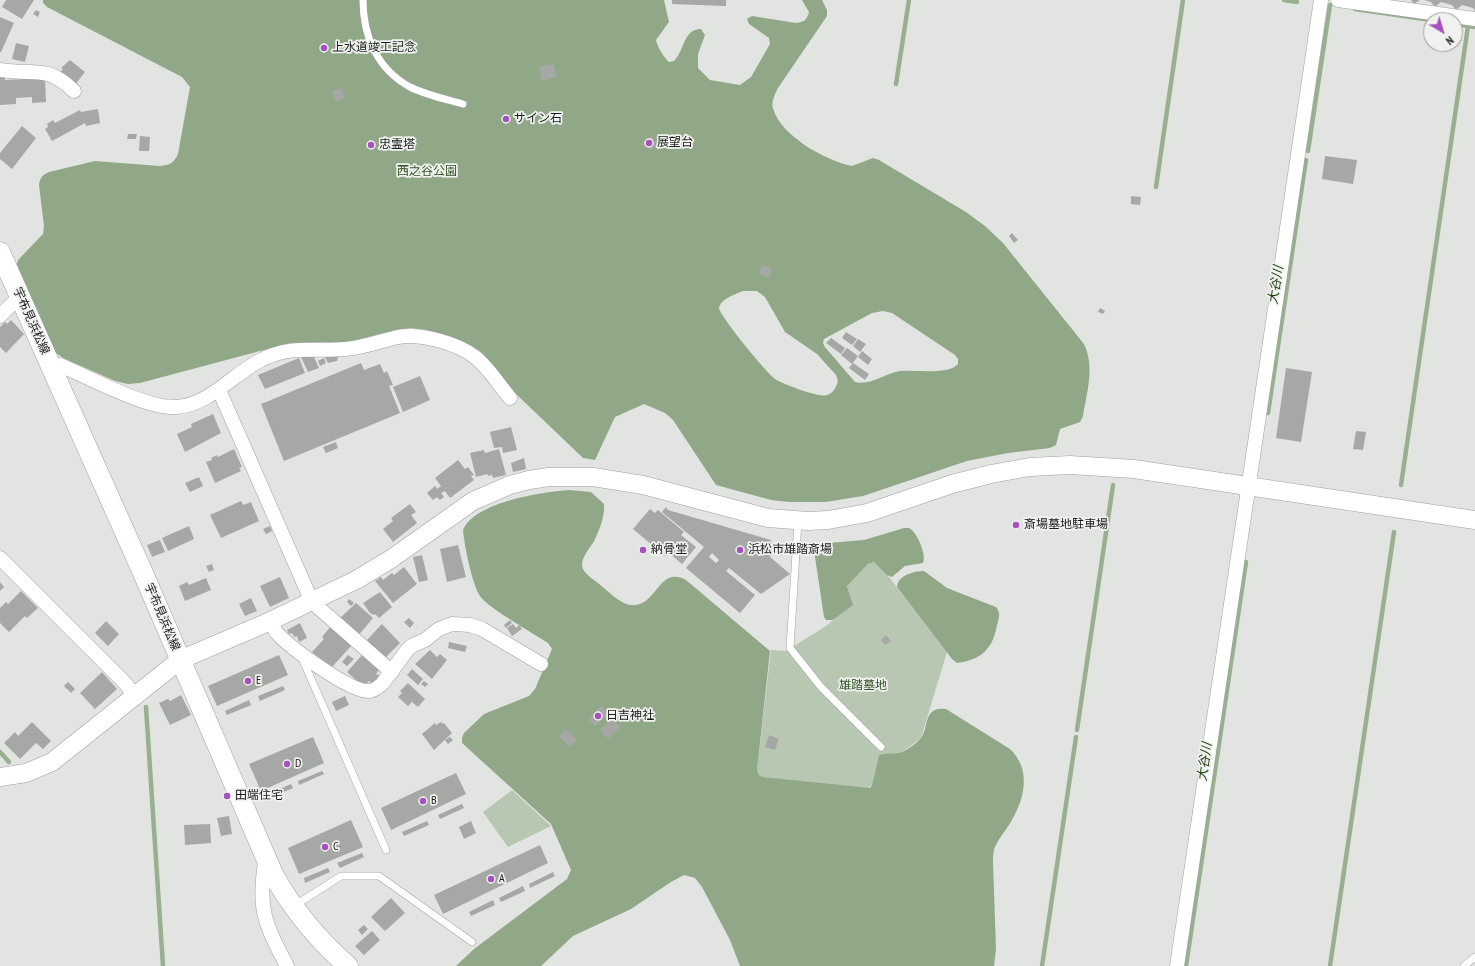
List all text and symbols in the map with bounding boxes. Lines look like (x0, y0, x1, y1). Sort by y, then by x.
north arrow (1423, 12, 1463, 52)
text: N (1443, 33, 1456, 48)
place label: 上水道竣工記念 (332, 41, 416, 55)
marker: 上水道竣工記念 (319, 43, 329, 53)
place label: サイン石 (514, 112, 562, 126)
marker: サイン石 (501, 114, 511, 124)
place label: 展望台 (657, 136, 693, 150)
place label: 忠霊塔 (379, 138, 415, 152)
marker: 展望台 (644, 138, 654, 148)
marker: 忠霊塔 (366, 140, 376, 150)
park label: 西之谷公園 (397, 165, 457, 179)
water label: 大谷川 (1265, 265, 1287, 305)
street label: 宇布見浜松線 (10, 285, 52, 357)
place label: 斎場墓地駐車場 (1024, 518, 1108, 532)
marker: 斎場墓地駐車場 (1011, 520, 1021, 530)
place label: 納骨堂 (651, 543, 687, 557)
place label: 浜松市雄踏斎場 (748, 543, 832, 557)
marker: 納骨堂 (638, 545, 648, 555)
marker: 浜松市雄踏斎場 (735, 545, 745, 555)
street label: 宇布見浜松線 (141, 581, 183, 653)
place label: E (256, 674, 261, 688)
marker: E (243, 676, 253, 686)
park label: 雄踏墓地 (839, 679, 887, 693)
place label: 日吉神社 (606, 709, 654, 723)
marker: 日吉神社 (593, 711, 603, 721)
water label: 大谷川 (1195, 742, 1215, 782)
place label: D (295, 757, 301, 771)
marker: D (282, 759, 292, 769)
place label: 田端住宅 (235, 789, 283, 803)
marker: 田端住宅 (222, 791, 232, 801)
place label: B (431, 794, 437, 808)
marker: B (418, 796, 428, 806)
place label: C (333, 840, 338, 854)
marker: C (320, 842, 330, 852)
place label: A (499, 872, 505, 886)
marker: A (486, 874, 496, 884)

